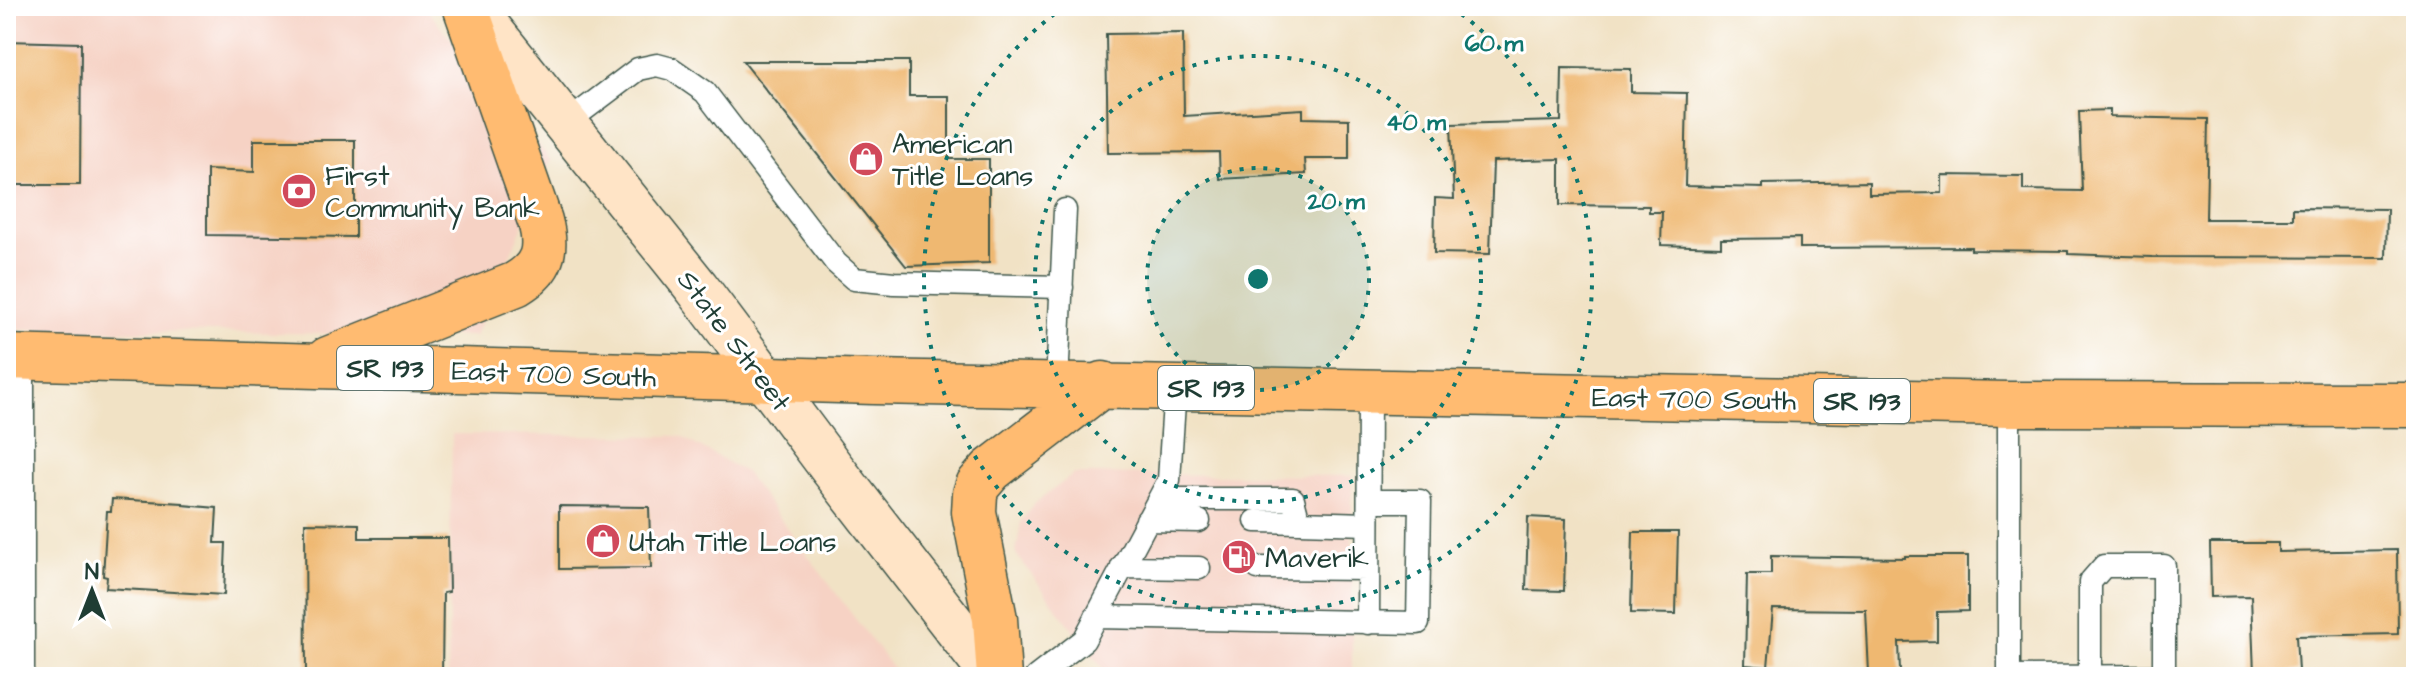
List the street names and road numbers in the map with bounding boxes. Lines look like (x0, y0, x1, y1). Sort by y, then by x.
street label: State Street (668, 262, 800, 420)
road number: SR 193 (337, 346, 433, 390)
street label: East 700 South (451, 351, 657, 398)
road number: SR 193 (1158, 366, 1254, 410)
street label: East 700 South (1591, 378, 1797, 421)
road number: SR 193 (1814, 379, 1910, 423)

